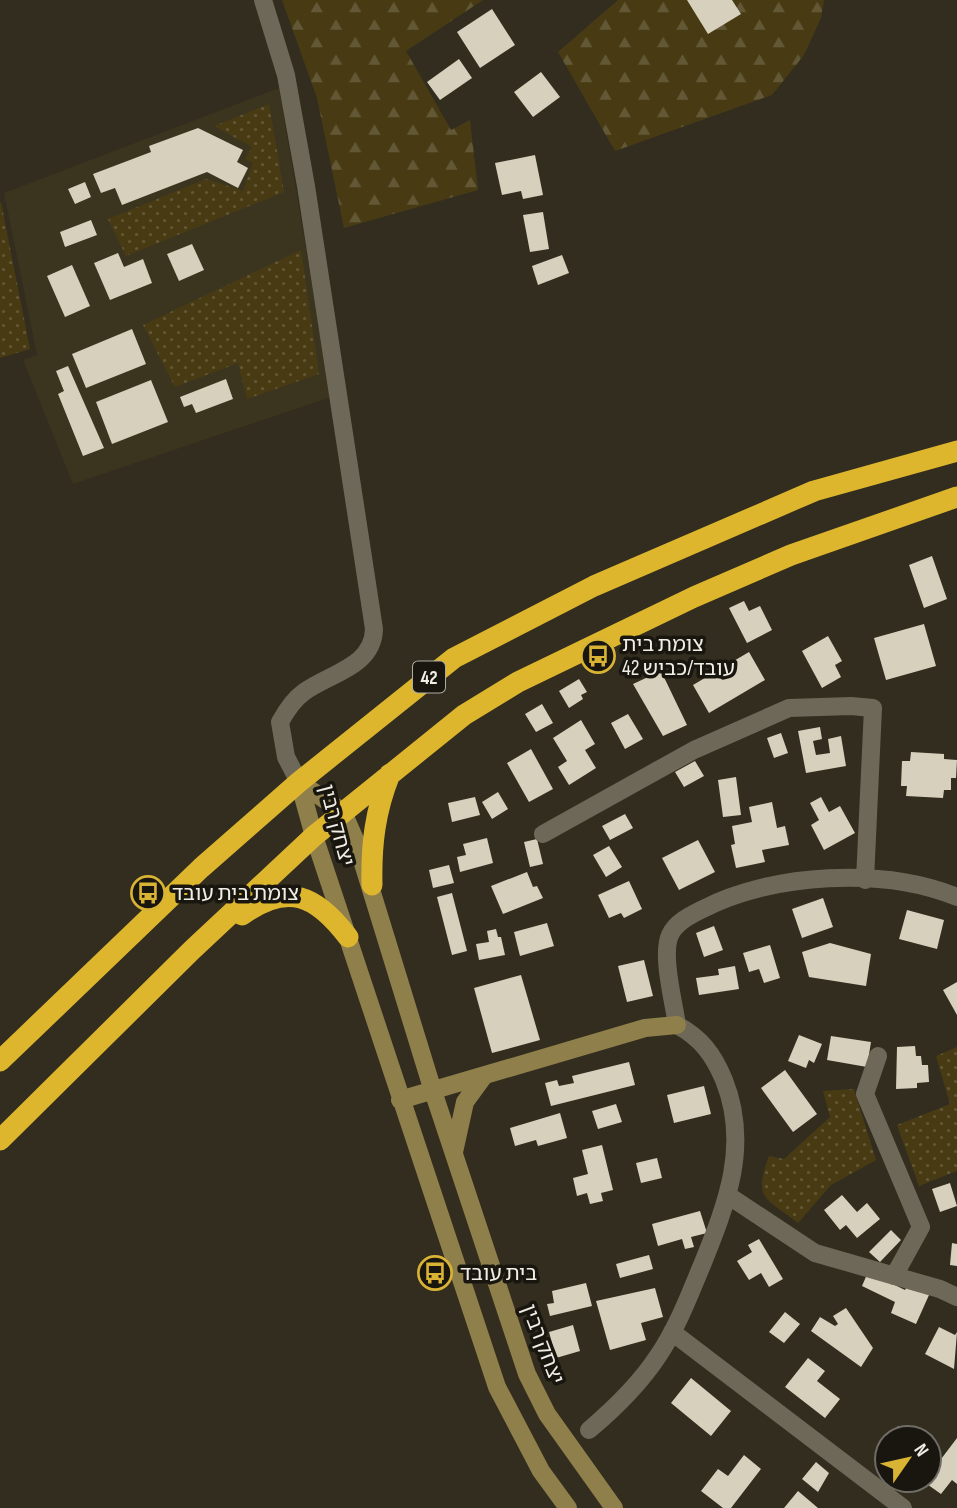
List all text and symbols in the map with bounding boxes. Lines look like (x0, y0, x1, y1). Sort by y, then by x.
place label: צומת בית עובד/כביש 42 (622, 632, 735, 681)
bus stop icon: צומת בית עובד/כביש 42 (579, 637, 617, 675)
road number: 42 (413, 662, 445, 692)
street label: יצחק רבין (314, 782, 359, 869)
bus stop icon: צומת בית עובד (129, 874, 167, 912)
place label: צומת בית עובד (172, 881, 299, 906)
bus stop icon: בית עובד (416, 1254, 454, 1292)
place label: בית עובד (460, 1261, 537, 1286)
street label: יצחק רבין (516, 1301, 569, 1388)
north arrow (873, 1424, 943, 1494)
text: N (908, 1440, 933, 1461)

